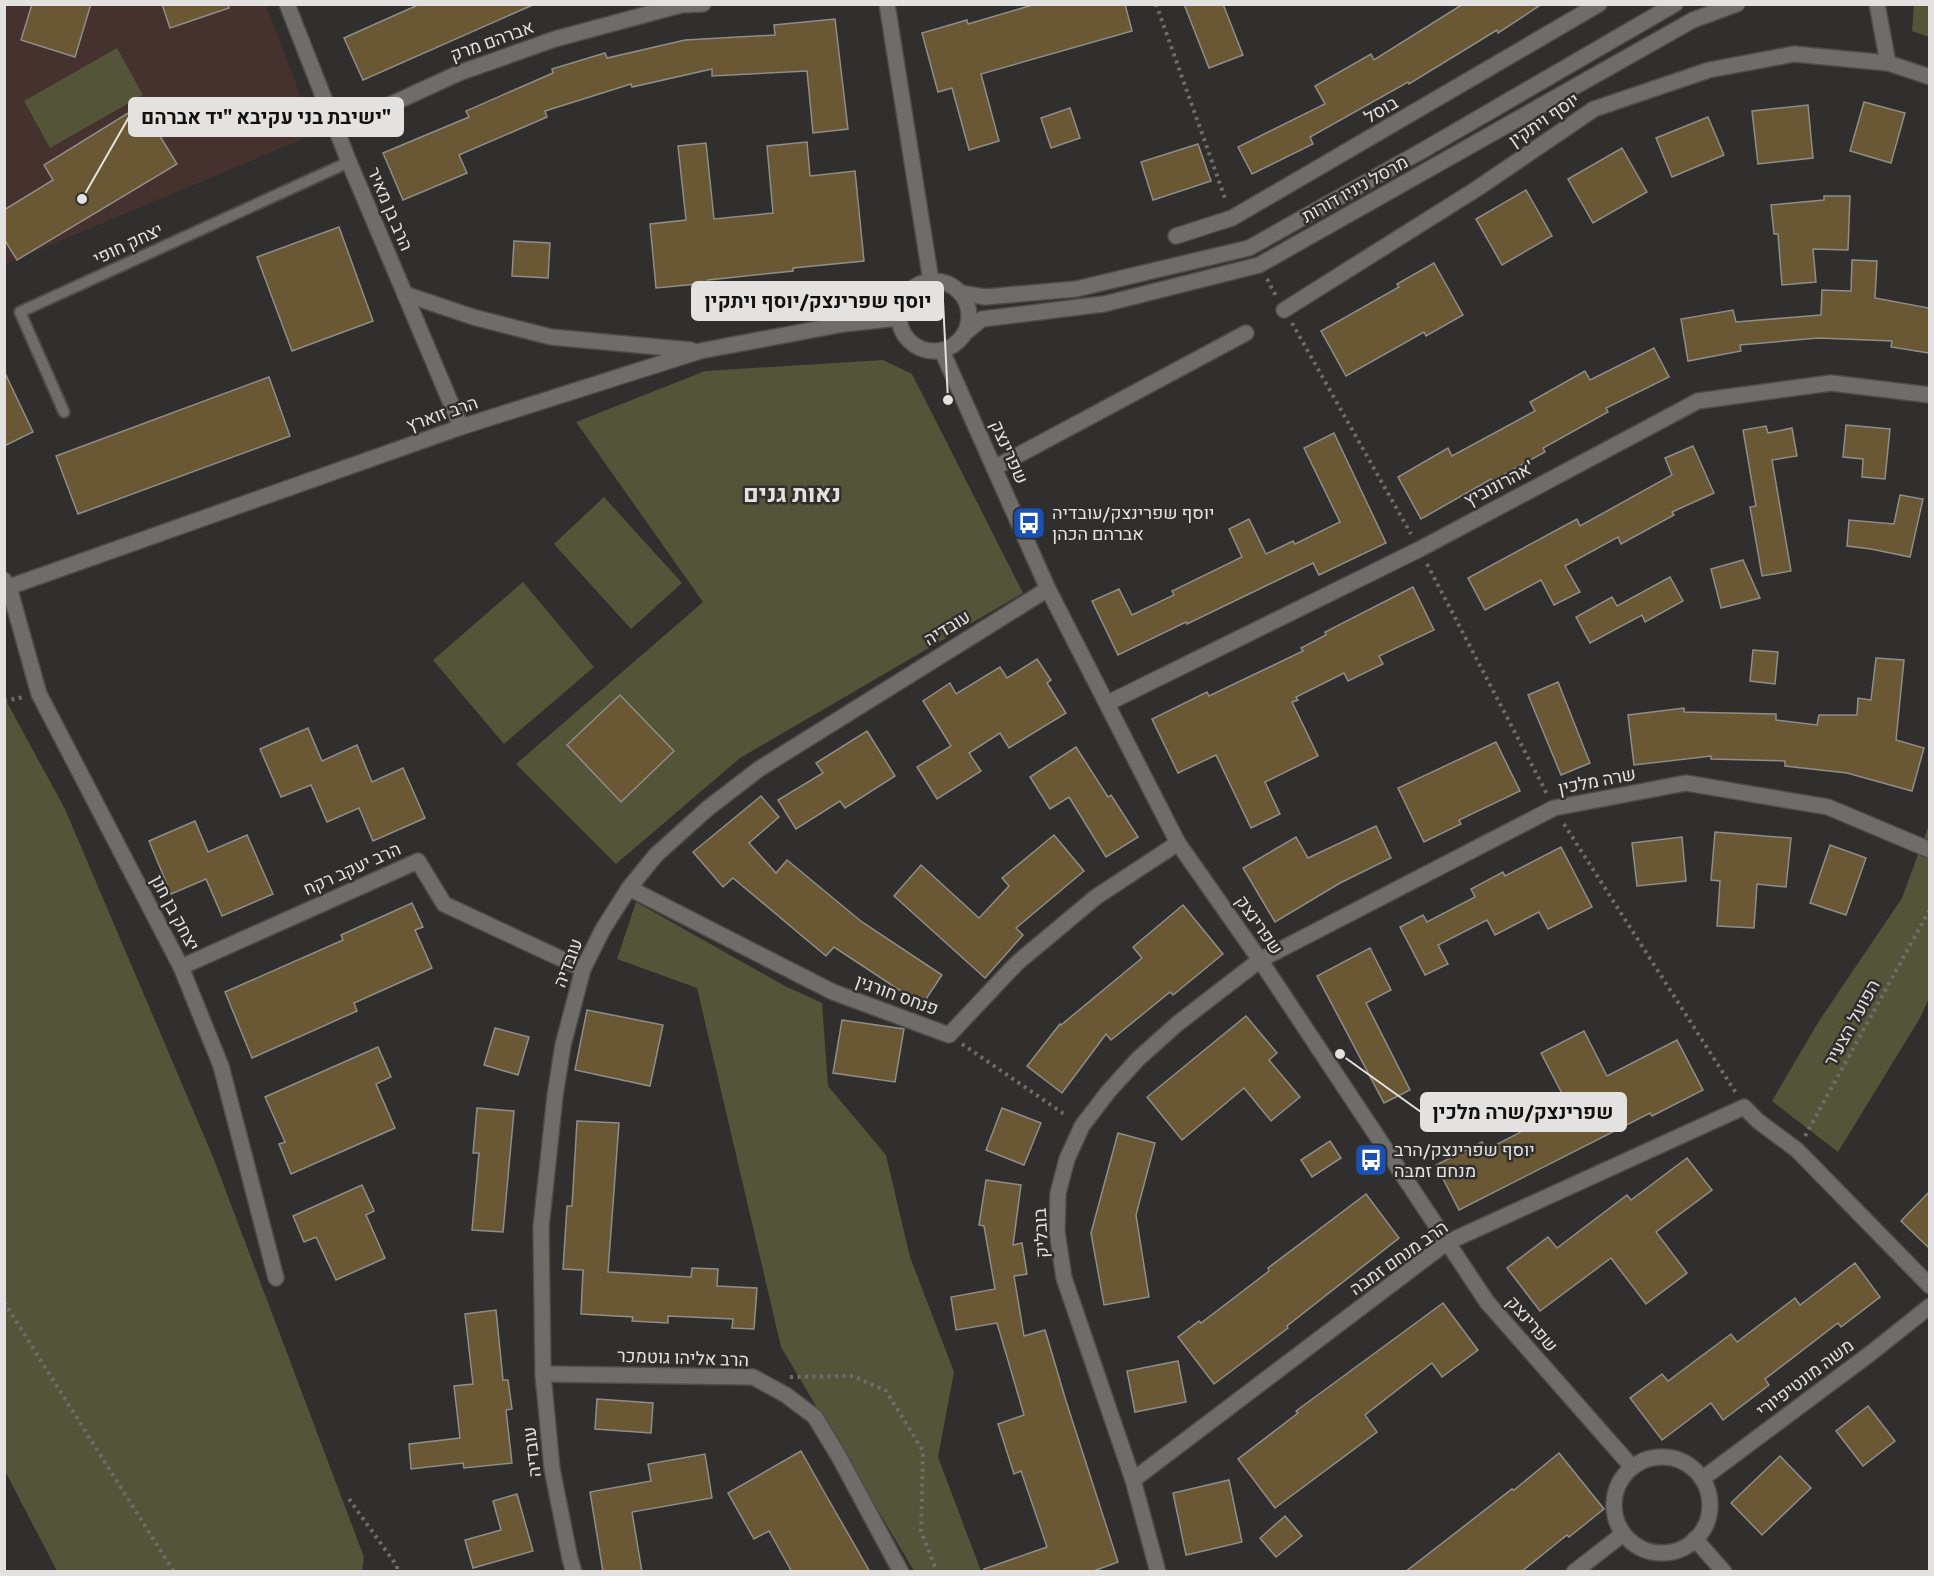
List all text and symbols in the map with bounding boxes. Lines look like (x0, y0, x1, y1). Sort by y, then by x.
street label: אברהם מרק (447, 16, 537, 66)
street label: יוסף ויתקין (1504, 88, 1584, 152)
street label: בוסל (1360, 91, 1402, 128)
callout: ישיבת בני עקיבא "יד אברהם" (129, 98, 403, 136)
text: ישיבת בני עקיבא "יד אברהם" (141, 105, 391, 130)
street label: מרסל ניניו דורות (1298, 151, 1412, 227)
street label: הרב בן מאיר (363, 164, 417, 254)
street label: יצחק חופי (90, 218, 166, 270)
callout: יוסף שפרינצק/יוסף ויתקין (692, 282, 943, 320)
text: יוסף שפרינצק/יוסף ויתקין (705, 289, 931, 314)
street label: הרב זוארץ (403, 391, 481, 437)
street label: שפרינצק (985, 417, 1033, 487)
street label: אהרונוביץ' (1460, 456, 1538, 512)
district label: נאות גנים (743, 479, 841, 509)
place label: יוסף שפרינצק/עובדיה אברהם הכהן (1052, 502, 1214, 545)
bus stop icon: יוסף שפרינצק/עובדיה אברהם הכהן (1011, 505, 1047, 541)
street label: עובדיה (920, 606, 974, 650)
street label: שרה מלכין (1556, 763, 1638, 799)
street label: הרב יעקב רקח (300, 838, 404, 900)
street label: יצחק בן חנן (146, 871, 204, 955)
street label: שפרינצק (1231, 891, 1287, 959)
street label: עובדיה (549, 935, 587, 991)
street label: פנחס חורגין (852, 970, 942, 1020)
street label: הפועל הצעיר (1819, 976, 1885, 1070)
callout: שפרינצק/שרה מלכין (1421, 1093, 1626, 1131)
text: שפרינצק/שרה מלכין (1433, 1100, 1613, 1125)
place label: יוסף שפרינצק/הרב מנחם זמבה (1394, 1139, 1535, 1182)
bus stop icon: יוסף שפרינצק/הרב מנחם זמבה (1353, 1142, 1389, 1178)
street label: בובליק (1029, 1207, 1053, 1259)
street label: הרב מנחם זמבה (1346, 1216, 1452, 1300)
street label: שפרינצק (1502, 1291, 1562, 1357)
street label: משה מונטיפיורי (1752, 1334, 1858, 1422)
street label: הרב אליהו גוטמכר (617, 1345, 749, 1371)
street label: עובדיה (518, 1426, 546, 1478)

